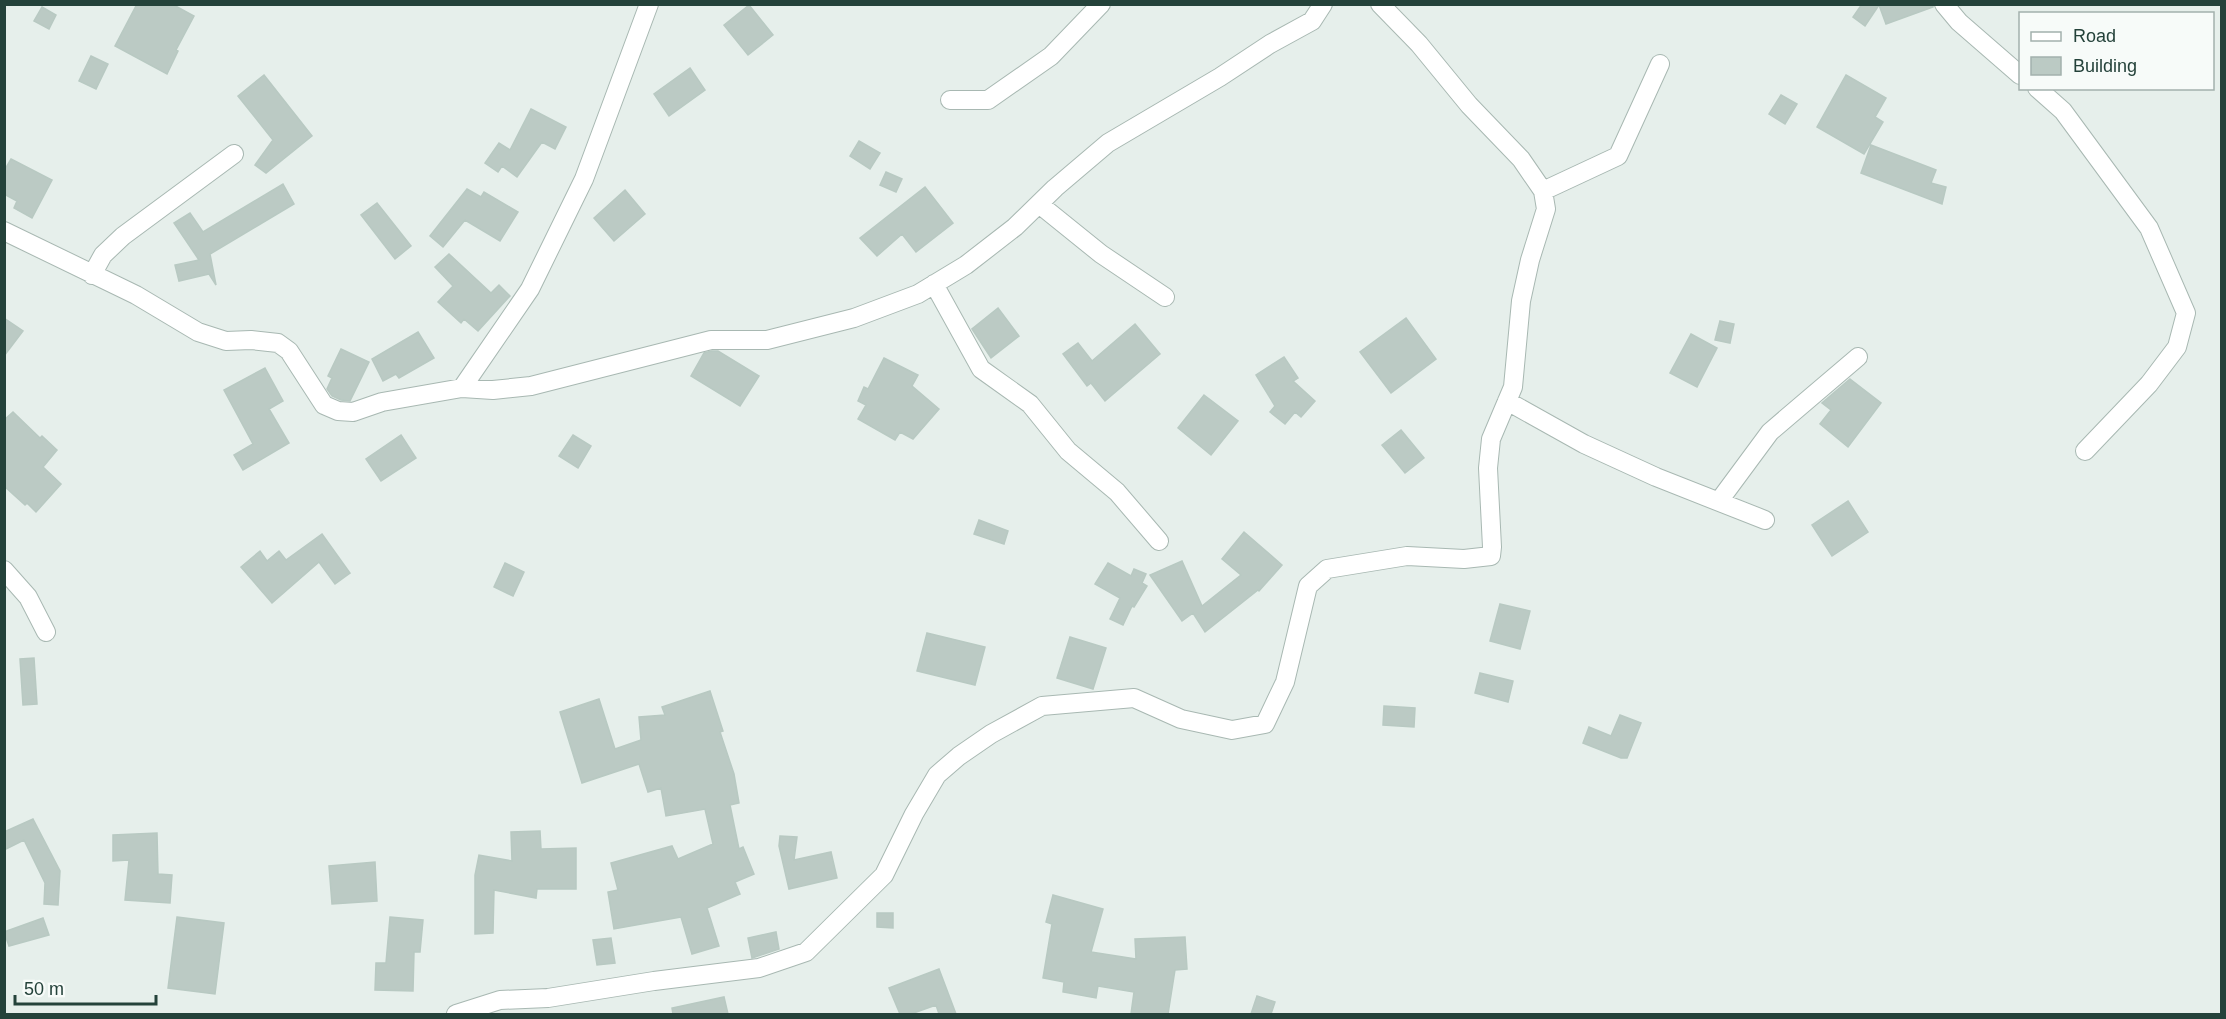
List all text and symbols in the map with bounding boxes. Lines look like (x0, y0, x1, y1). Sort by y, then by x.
legend (2019, 12, 2214, 90)
text: Road (2073, 26, 2116, 46)
text: Building (2073, 56, 2137, 76)
scale bar (15, 968, 156, 1006)
text: 50 m (24, 979, 64, 999)

